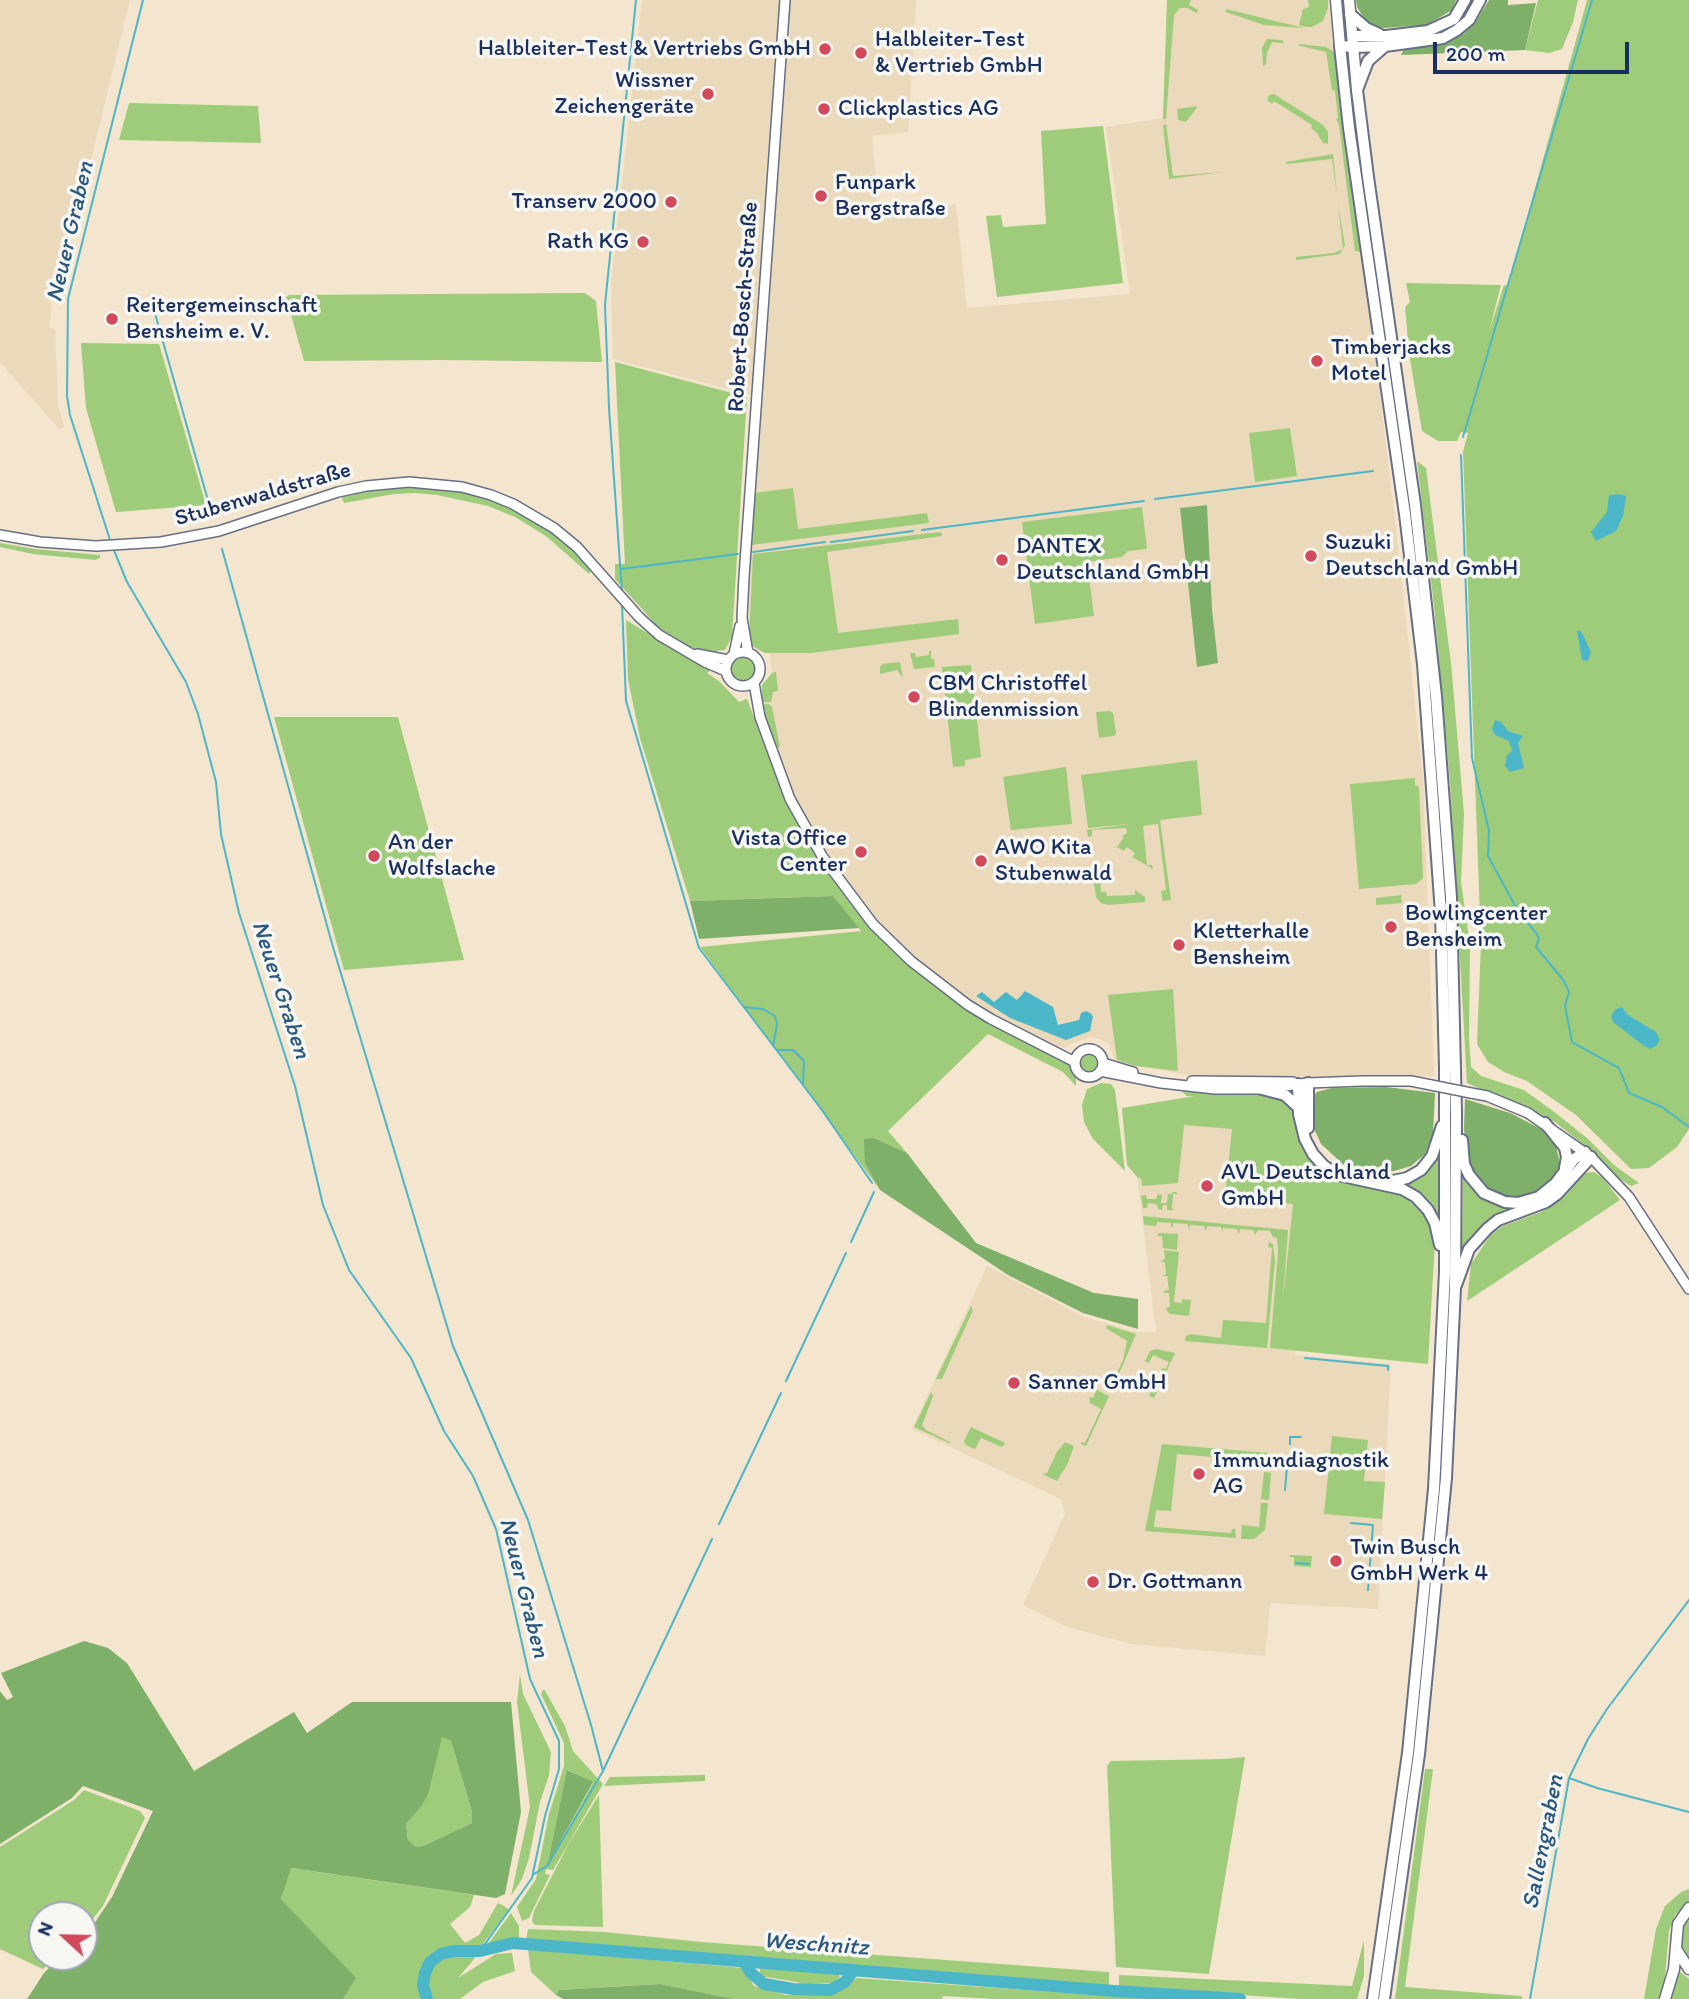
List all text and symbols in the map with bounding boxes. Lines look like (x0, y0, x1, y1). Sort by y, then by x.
place label: Halbleiter-Test & Vertrieb GmbH (875, 26, 1043, 80)
scale bar (1437, 28, 1633, 72)
place label: Halbleiter-Test & Vertriebs GmbH (478, 35, 811, 63)
marker: Halbleiter-Test & Vertriebs GmbH (817, 41, 833, 57)
text: 200 m (1446, 41, 1505, 66)
marker: Halbleiter-Test & Vertrieb GmbH (853, 45, 869, 61)
place label: Wissner Zeichengeräte (554, 67, 694, 121)
marker: Wissner Zeichengeräte (700, 86, 716, 102)
place label: Clickplastics AG (838, 95, 999, 123)
marker: Clickplastics AG (816, 101, 832, 117)
water label: Neuer Graben (41, 159, 101, 305)
place label: Funpark Bergstraße (835, 169, 946, 223)
place label: Transerv 2000 (512, 188, 657, 216)
marker: Funpark Bergstraße (813, 188, 829, 204)
marker: Transerv 2000 (663, 194, 679, 210)
street label: Robert-Bosch-Straße (723, 201, 765, 413)
place label: Rath KG (547, 228, 629, 256)
marker: Rath KG (635, 234, 651, 250)
place label: Reitergemeinschaft Bensheim e. V. (126, 292, 318, 346)
marker: Reitergemeinschaft Bensheim e. V. (104, 311, 120, 327)
place label: Timberjacks Motel (1331, 334, 1451, 388)
marker: Timberjacks Motel (1309, 353, 1325, 369)
street label: Stubenwaldstraße (172, 457, 354, 533)
place label: Suzuki Deutschland GmbH (1325, 529, 1518, 583)
place label: DANTEX Deutschland GmbH (1016, 533, 1209, 587)
marker: Suzuki Deutschland GmbH (1303, 548, 1319, 564)
marker: DANTEX Deutschland GmbH (994, 552, 1010, 568)
place label: CBM Christoffel Blindenmission (928, 670, 1087, 724)
marker: CBM Christoffel Blindenmission (906, 689, 922, 705)
place label: Vista Office Center (731, 825, 847, 879)
place label: An der Wolfslache (388, 829, 496, 883)
place label: AWO Kita Stubenwald (995, 834, 1112, 888)
marker: Vista Office Center (853, 844, 869, 860)
marker: An der Wolfslache (366, 848, 382, 864)
marker: AWO Kita Stubenwald (973, 853, 989, 869)
place label: Bowlingcenter Bensheim (1405, 900, 1547, 954)
water label: Neuer Graben (244, 917, 316, 1063)
place label: Kletterhalle Bensheim (1193, 918, 1309, 972)
marker: Bowlingcenter Bensheim (1383, 919, 1399, 935)
marker: Kletterhalle Bensheim (1171, 937, 1187, 953)
place label: AVL Deutschland GmbH (1221, 1159, 1390, 1213)
marker: AVL Deutschland GmbH (1199, 1178, 1215, 1194)
place label: Sanner GmbH (1028, 1369, 1166, 1397)
marker: Sanner GmbH (1006, 1375, 1022, 1391)
place label: Immundiagnostik AG (1213, 1447, 1389, 1501)
marker: Immundiagnostik AG (1191, 1466, 1207, 1482)
water label: Neuer Graben (492, 1515, 554, 1661)
place label: Twin Busch GmbH Werk 4 (1350, 1534, 1488, 1588)
marker: Twin Busch GmbH Werk 4 (1328, 1553, 1344, 1569)
place label: Dr. Gottmann (1107, 1568, 1242, 1596)
marker: Dr. Gottmann (1085, 1574, 1101, 1590)
water label: Sallengraben (1517, 1773, 1571, 1911)
north arrow (28, 1901, 98, 1971)
text: N (32, 1918, 58, 1939)
water label: Weschnitz (762, 1927, 870, 1963)

